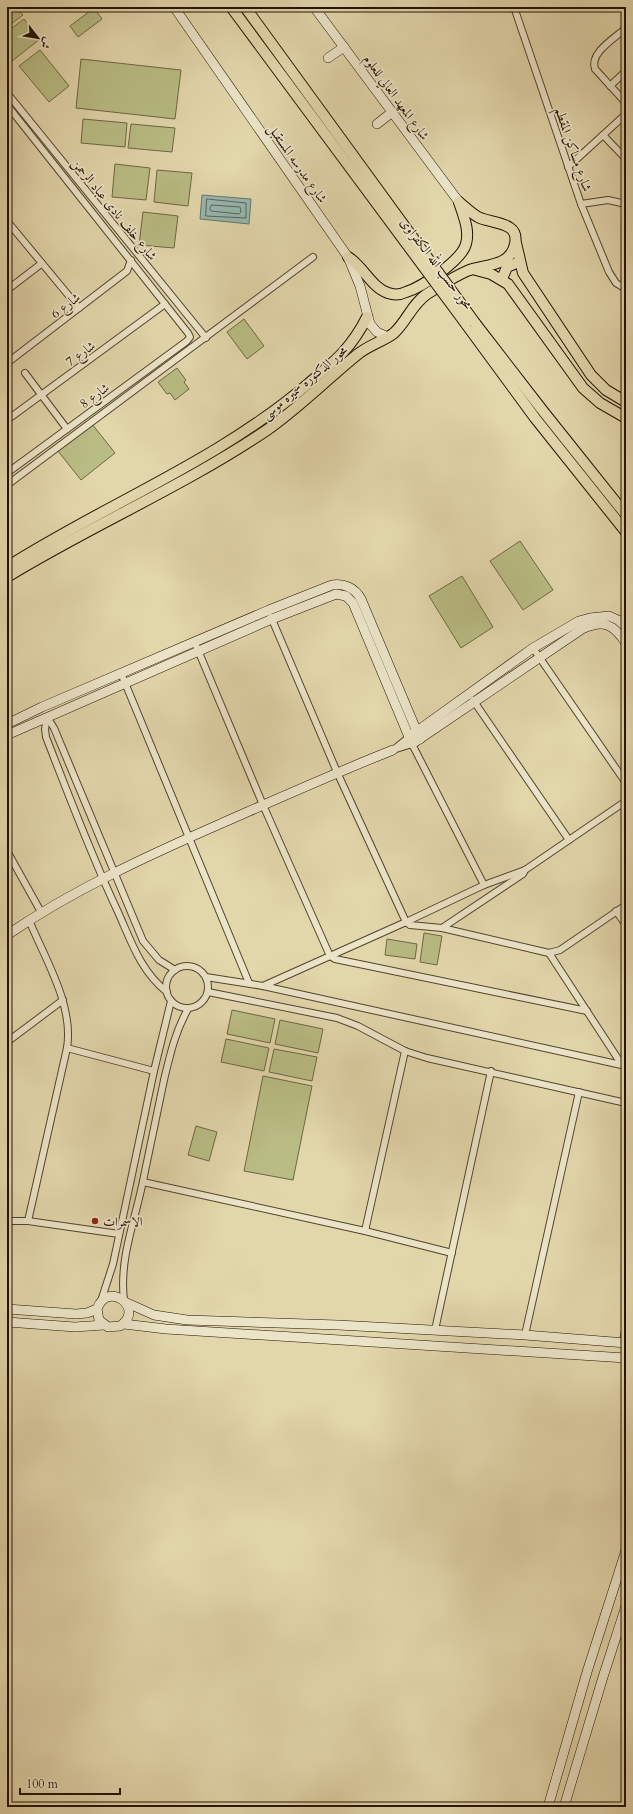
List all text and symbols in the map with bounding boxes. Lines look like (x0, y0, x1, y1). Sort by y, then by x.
north arrow (18, 18, 58, 58)
text: ش (37, 34, 55, 52)
street label: شارع المعهد العالي للعلوم (357, 51, 433, 145)
street label: شارع مساكن المقطم (547, 105, 596, 195)
street label: شارع مدرسه المستقبل (262, 120, 331, 208)
street label: شارع خلف نادى عباد الرحمن (66, 155, 161, 266)
street label: محور حسب الله الكفراوى (396, 213, 478, 313)
street label: شارع 6 (47, 289, 85, 324)
street label: شارع 7 (62, 337, 100, 372)
street label: محور الدكتوره سميره موسى (258, 341, 352, 424)
street label: شارع 8 (76, 379, 114, 414)
place label: الاسمرات (103, 1213, 143, 1231)
marker: الاسمرات (90, 1216, 100, 1226)
scale bar (20, 1770, 120, 1796)
text: 100 m (26, 1776, 59, 1792)

